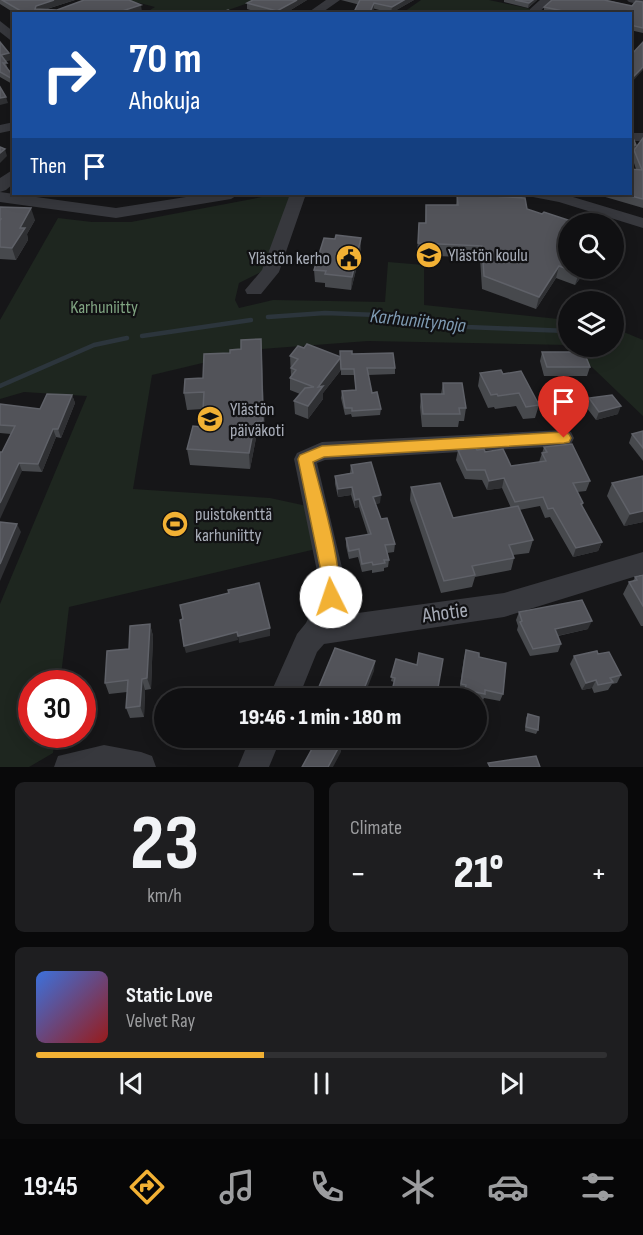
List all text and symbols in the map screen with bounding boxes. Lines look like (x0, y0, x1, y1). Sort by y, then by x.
text: 70 m (129, 34, 202, 85)
icon: right (30, 36, 108, 114)
text: Ahokuja (129, 85, 201, 117)
icon: arrive (78, 150, 111, 183)
text: Then (30, 153, 66, 180)
map controls (558, 213, 624, 357)
button: search (558, 213, 624, 279)
school or university icon: Ylästön koulu (414, 240, 444, 270)
public building icon: Ylästön kerho (334, 243, 364, 273)
place label: Ylästön koulu (448, 245, 528, 266)
place label: Ylästön kerho (248, 248, 330, 269)
button: layers (558, 291, 624, 357)
park label: Karhuniitty (70, 297, 138, 318)
water label: Karhuniitynoja (369, 304, 467, 338)
pin (538, 376, 589, 438)
icon: arrive (547, 385, 580, 418)
place label: Ylästön päiväkoti (230, 399, 284, 441)
school or university icon: Ylästön päiväkoti (195, 404, 225, 434)
place label: puistokenttä karhuniitty (195, 504, 272, 546)
sports icon: puistokenttä karhuniitty (160, 509, 190, 539)
position arrow (299, 565, 363, 629)
street label: Ahotie (420, 597, 469, 629)
speed limit sign: 30 (18, 670, 96, 748)
text: 19:46 · 1 min · 180 m (240, 704, 401, 731)
text: 23 (130, 798, 199, 891)
text: Climate (350, 816, 402, 840)
text: 21° (453, 846, 504, 901)
text: − (350, 854, 366, 894)
text: + (591, 854, 607, 894)
text: km/h (147, 884, 182, 908)
text: Static Love (126, 982, 213, 1009)
text: Velvet Ray (126, 1009, 195, 1033)
icon: previous (115, 1067, 148, 1100)
icon: pause (305, 1067, 338, 1100)
icon: next (495, 1067, 528, 1100)
icon: directions (126, 1166, 168, 1208)
icon: music (216, 1166, 258, 1208)
icon: phone (306, 1166, 348, 1208)
icon: climate (397, 1166, 439, 1208)
icon: car (487, 1166, 529, 1208)
icon: filters (577, 1166, 619, 1208)
text: 19:45 (24, 1171, 78, 1203)

